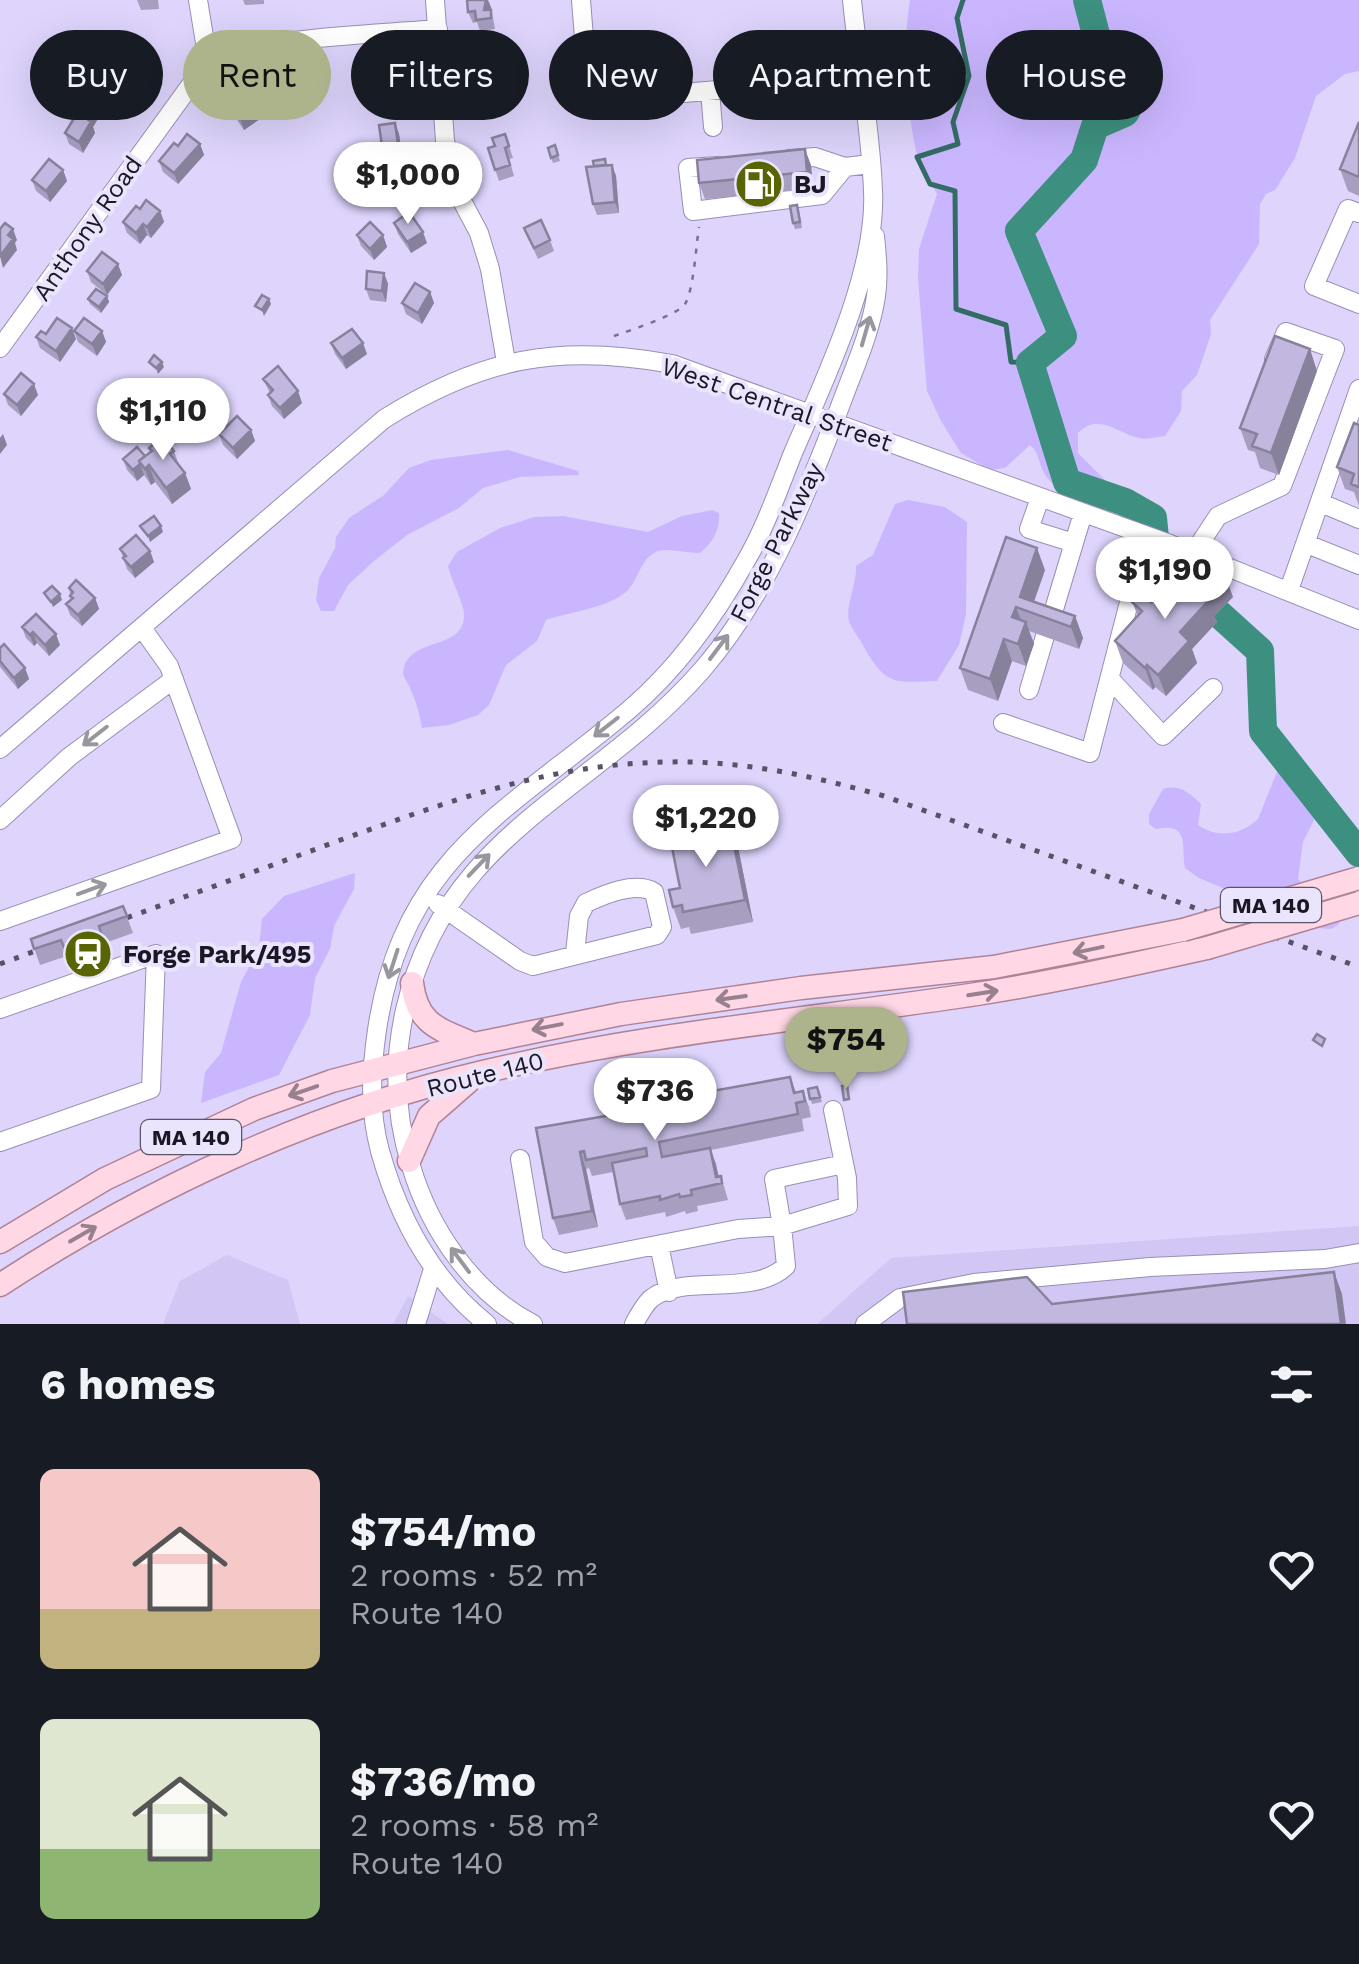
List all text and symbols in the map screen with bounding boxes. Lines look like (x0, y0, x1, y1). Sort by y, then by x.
chip: Buy (30, 30, 163, 120)
chip: Rent (183, 30, 331, 120)
chip: Filters (351, 30, 529, 120)
chip: New (549, 30, 693, 120)
chip: Apartment (713, 30, 966, 120)
chip: House (986, 30, 1163, 120)
pin: $1,000 (327, 142, 489, 227)
street label: Anthony Road (27, 150, 148, 306)
text: $1,000 (355, 155, 461, 193)
fuel station icon: BJ (733, 158, 785, 210)
place label: BJ (794, 170, 827, 199)
one-way arrow (858, 316, 877, 348)
street label: West Central Street (658, 351, 896, 458)
pin: $1,110 (82, 378, 244, 463)
text: $1,110 (119, 391, 207, 429)
street label: Forge Parkway (724, 457, 829, 627)
pin: $1,190 (1084, 537, 1246, 622)
text: $1,190 (1118, 550, 1212, 588)
one-way arrow (708, 635, 730, 661)
one-way arrow (593, 716, 620, 737)
one-way arrow (82, 726, 109, 747)
pin: $1,220 (625, 785, 787, 870)
text: $1,220 (655, 798, 757, 836)
one-way arrow (467, 854, 491, 878)
one-way arrow (75, 879, 106, 897)
road number: MA 140 (1221, 888, 1321, 922)
station icon: Forge Park/495 (62, 928, 114, 980)
place label: Forge Park/495 (123, 940, 311, 969)
one-way arrow (1073, 942, 1105, 961)
one-way arrow (383, 948, 401, 979)
one-way arrow (966, 983, 998, 1002)
one-way arrow (716, 989, 748, 1008)
pin: $754 (787, 1007, 905, 1092)
one-way arrow (532, 1019, 564, 1038)
text: $754 (807, 1020, 885, 1058)
street label: Route 140 (423, 1046, 547, 1103)
pin: $736 (596, 1058, 714, 1143)
text: $736 (616, 1071, 694, 1109)
one-way arrow (288, 1083, 320, 1101)
road number: MA 140 (141, 1120, 241, 1154)
one-way arrow (68, 1224, 97, 1244)
one-way arrow (450, 1247, 471, 1274)
icon: filters (1264, 1357, 1319, 1412)
text: 6 homes (40, 1360, 215, 1409)
text: $754/mo (350, 1507, 536, 1556)
icon: home (120, 1509, 240, 1629)
icon: heart (1264, 1542, 1319, 1597)
text: 2 rooms · 52 m² (350, 1556, 597, 1594)
text: Route 140 (350, 1594, 504, 1632)
text: $736/mo (350, 1757, 536, 1806)
icon: home (120, 1759, 240, 1879)
icon: heart (1264, 1792, 1319, 1847)
text: 2 rooms · 58 m² (350, 1806, 598, 1844)
text: Route 140 (350, 1844, 504, 1882)

